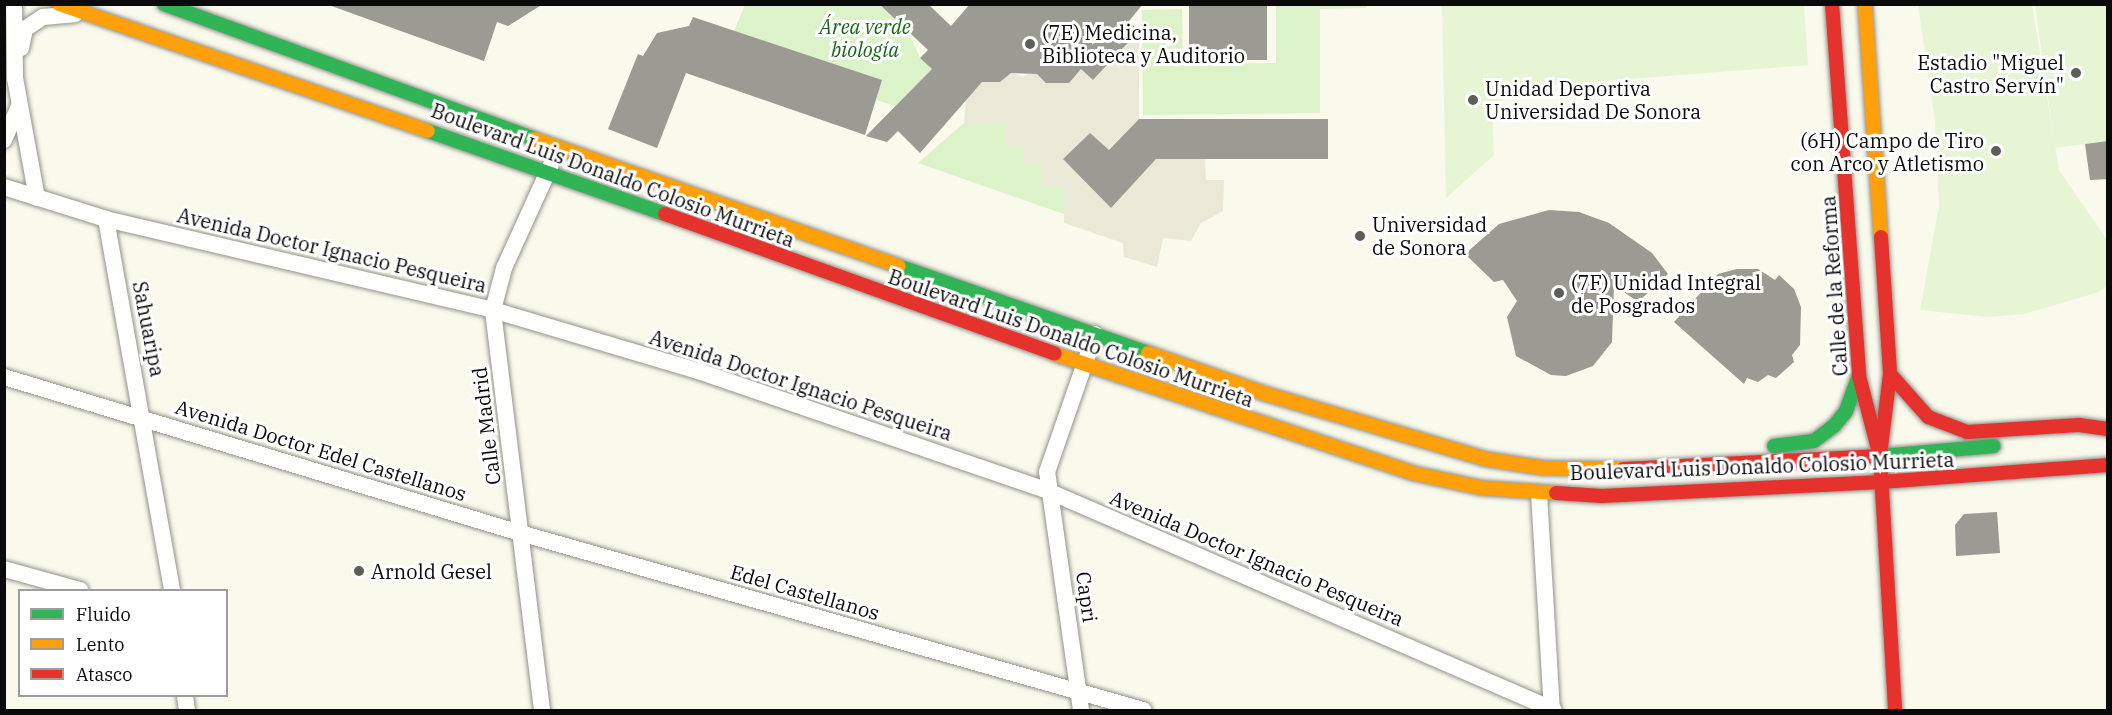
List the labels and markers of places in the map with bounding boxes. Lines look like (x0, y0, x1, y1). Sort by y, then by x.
place label: (7E) Medicina, Biblioteca y Auditorio (1042, 20, 1245, 67)
marker: (7E) Medicina, Biblioteca y Auditorio (1023, 37, 1037, 51)
place label: Estadio "Miguel Castro Servín" (1917, 50, 2064, 97)
marker: Estadio "Miguel Castro Servín" (2069, 66, 2083, 80)
place label: Unidad Deportiva Universidad De Sonora (1485, 77, 1701, 124)
marker: Unidad Deportiva Universidad De Sonora (1466, 93, 1480, 107)
place label: (6H) Campo de Tiro con Arco y Atletismo (1791, 128, 1984, 175)
marker: (6H) Campo de Tiro con Arco y Atletismo (1989, 144, 2003, 158)
place label: Universidad de Sonora (1372, 213, 1487, 260)
marker: Universidad de Sonora (1353, 229, 1367, 243)
place label: (7F) Unidad Integral de Posgrados (1571, 270, 1761, 317)
marker: (7F) Unidad Integral de Posgrados (1552, 286, 1566, 300)
place label: Arnold Gesel (371, 559, 492, 583)
marker: Arnold Gesel (352, 564, 366, 578)

